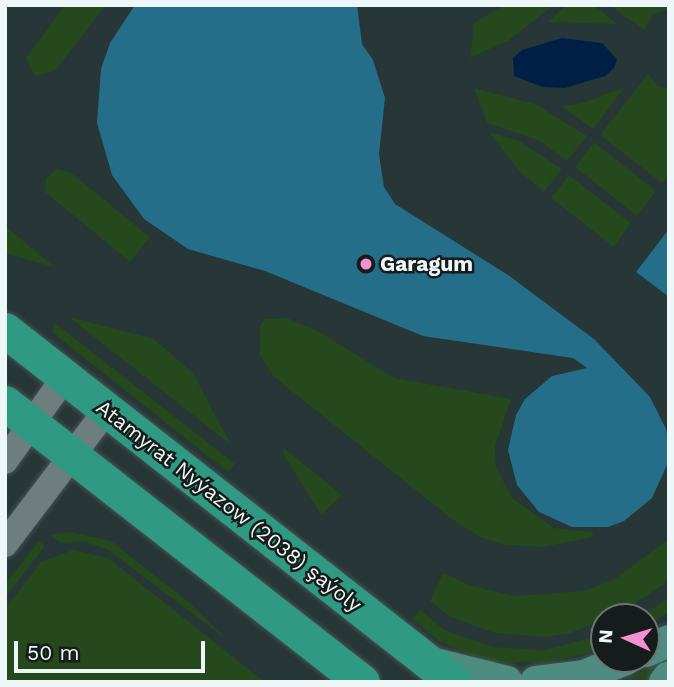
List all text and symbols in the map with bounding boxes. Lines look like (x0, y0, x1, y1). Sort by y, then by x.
place label: Garagum (380, 251, 473, 277)
marker: Garagum (358, 256, 374, 272)
street label: Atamyrat Nyýazow (2038) şaýoly (91, 394, 367, 618)
north arrow (590, 603, 660, 673)
scale bar (18, 628, 208, 672)
text: N (594, 629, 618, 644)
text: 50 m (27, 640, 79, 665)

